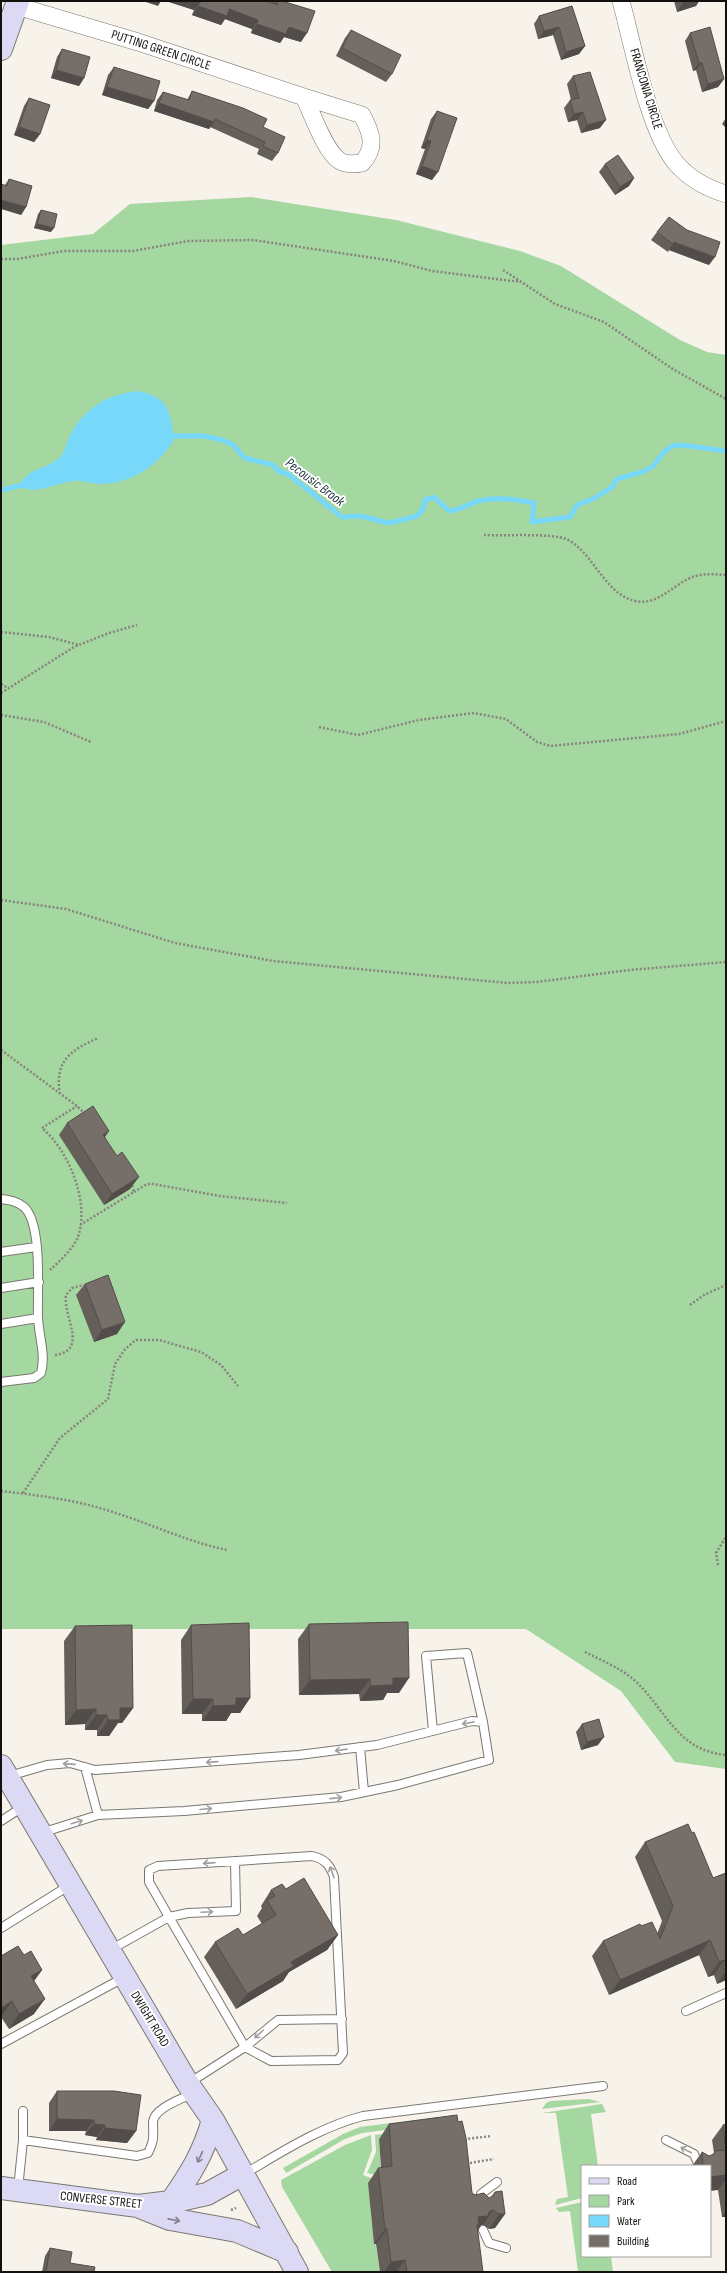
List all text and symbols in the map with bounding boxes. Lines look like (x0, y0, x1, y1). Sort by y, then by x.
street label: PUTTING GREEN CIRCLE (109, 26, 213, 74)
street label: FRANCONIA CIRCLE (626, 46, 666, 132)
water label: Pecousic Brook (282, 454, 349, 510)
one-way arrow (462, 1719, 475, 1727)
one-way arrow (335, 1746, 348, 1754)
one-way arrow (206, 1758, 219, 1765)
one-way arrow (63, 1761, 76, 1768)
one-way arrow (329, 1794, 342, 1801)
one-way arrow (199, 1806, 212, 1813)
one-way arrow (71, 1818, 84, 1825)
one-way arrow (203, 1859, 216, 1866)
one-way arrow (327, 1866, 335, 1878)
one-way arrow (200, 1909, 213, 1916)
street label: DWIGHT ROAD (127, 1988, 173, 2050)
one-way arrow (254, 2029, 264, 2039)
one-way arrow (680, 2146, 692, 2153)
one-way arrow (196, 2150, 203, 2162)
legend (581, 2165, 711, 2257)
text: Road (617, 2174, 637, 2189)
street label: CONVERSE STREET (59, 2188, 143, 2212)
text: Park (617, 2194, 635, 2209)
text: Water (617, 2214, 641, 2229)
one-way arrow (167, 2216, 180, 2224)
text: Building (617, 2234, 649, 2249)

